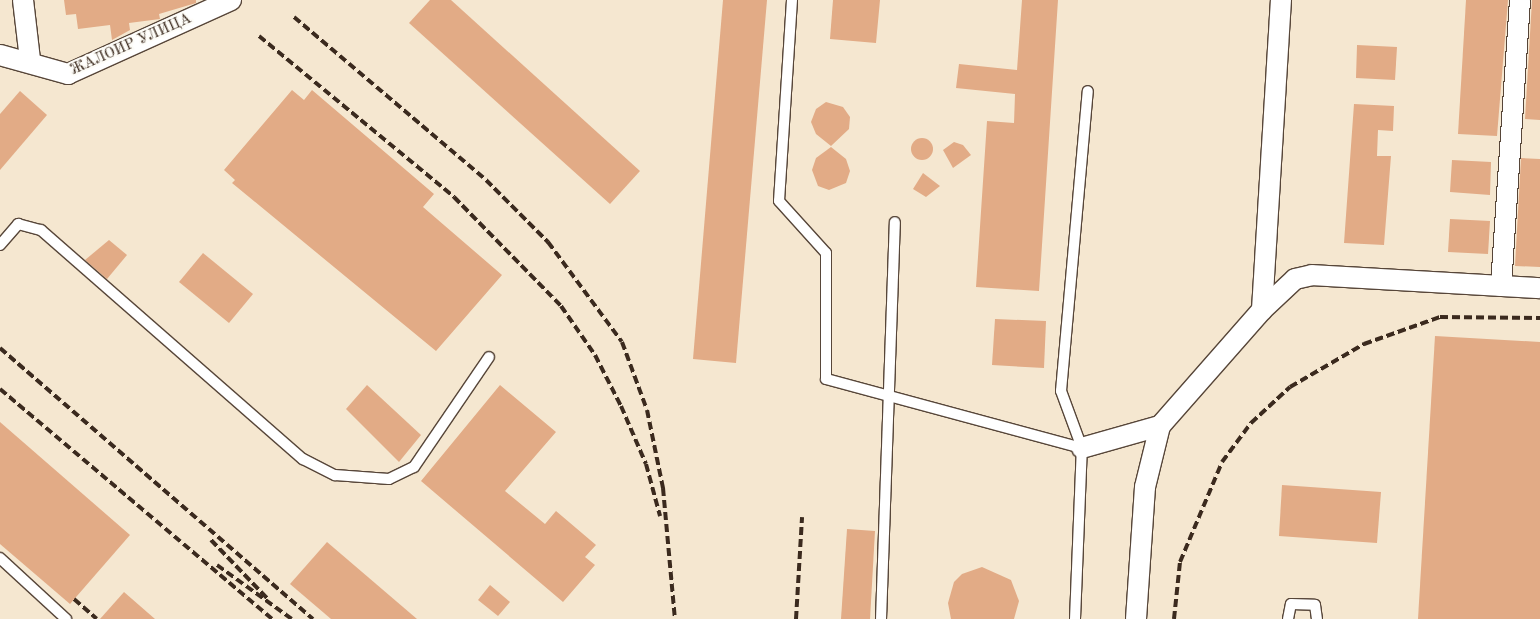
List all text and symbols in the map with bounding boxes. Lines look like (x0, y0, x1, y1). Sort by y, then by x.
street label: ЖАЛОИР УЛИЦА (68, 10, 194, 80)

